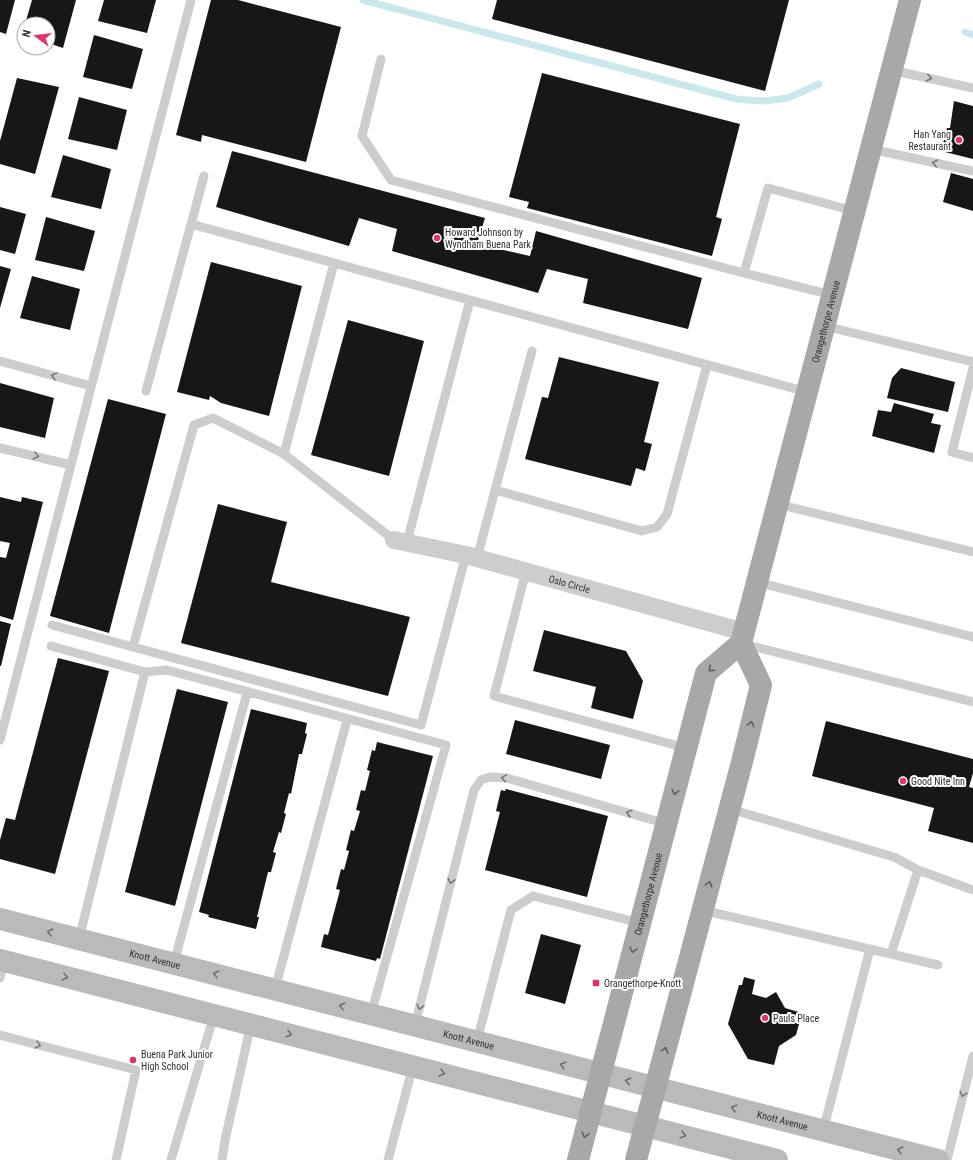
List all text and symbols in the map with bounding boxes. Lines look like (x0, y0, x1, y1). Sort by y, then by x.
north arrow (16, 16, 56, 56)
text: N (20, 28, 34, 38)
one-way arrow (926, 74, 933, 82)
place label: Han Yang Restaurant (908, 129, 951, 152)
marker: Han Yang Restaurant (954, 135, 964, 145)
one-way arrow (932, 160, 938, 168)
place label: Howard Johnson by Wyndham Buena Park (445, 227, 531, 250)
marker: Howard Johnson by Wyndham Buena Park (432, 233, 442, 243)
street label: Orangethorpe Avenue (809, 279, 842, 364)
one-way arrow (50, 372, 57, 381)
one-way arrow (32, 452, 39, 460)
street label: Oslo Circle (547, 573, 592, 595)
one-way arrow (708, 664, 716, 671)
one-way arrow (747, 721, 755, 728)
one-way arrow (501, 774, 507, 783)
marker: Good Nite Inn (898, 776, 908, 786)
place label: Good Nite Inn (911, 776, 965, 787)
one-way arrow (671, 788, 680, 795)
one-way arrow (626, 809, 633, 818)
street label: Orangethorpe Avenue (632, 851, 664, 936)
one-way arrow (448, 878, 456, 884)
one-way arrow (705, 881, 713, 887)
one-way arrow (47, 928, 53, 936)
street label: Knott Avenue (128, 947, 182, 971)
one-way arrow (630, 947, 638, 953)
one-way arrow (213, 970, 220, 979)
one-way arrow (61, 972, 68, 981)
marker: Orangethorpe-Knott (591, 978, 601, 988)
place label: Orangethorpe-Knott (604, 978, 681, 989)
one-way arrow (339, 1003, 346, 1011)
one-way arrow (416, 1004, 425, 1011)
marker: Pauls Place (760, 1013, 770, 1023)
place label: Pauls Place (773, 1013, 820, 1024)
street label: Knott Avenue (442, 1028, 496, 1051)
one-way arrow (285, 1029, 292, 1038)
one-way arrow (34, 1040, 41, 1049)
one-way arrow (660, 1047, 669, 1054)
place label: Buena Park Junior High School (141, 1049, 213, 1072)
marker: Buena Park Junior High School (128, 1055, 138, 1065)
one-way arrow (560, 1061, 566, 1069)
one-way arrow (438, 1068, 445, 1077)
one-way arrow (625, 1078, 631, 1086)
one-way arrow (959, 1090, 968, 1097)
one-way arrow (730, 1104, 737, 1113)
street label: Knott Avenue (756, 1108, 810, 1132)
one-way arrow (679, 1130, 686, 1139)
one-way arrow (581, 1132, 590, 1139)
one-way arrow (897, 1147, 903, 1155)

